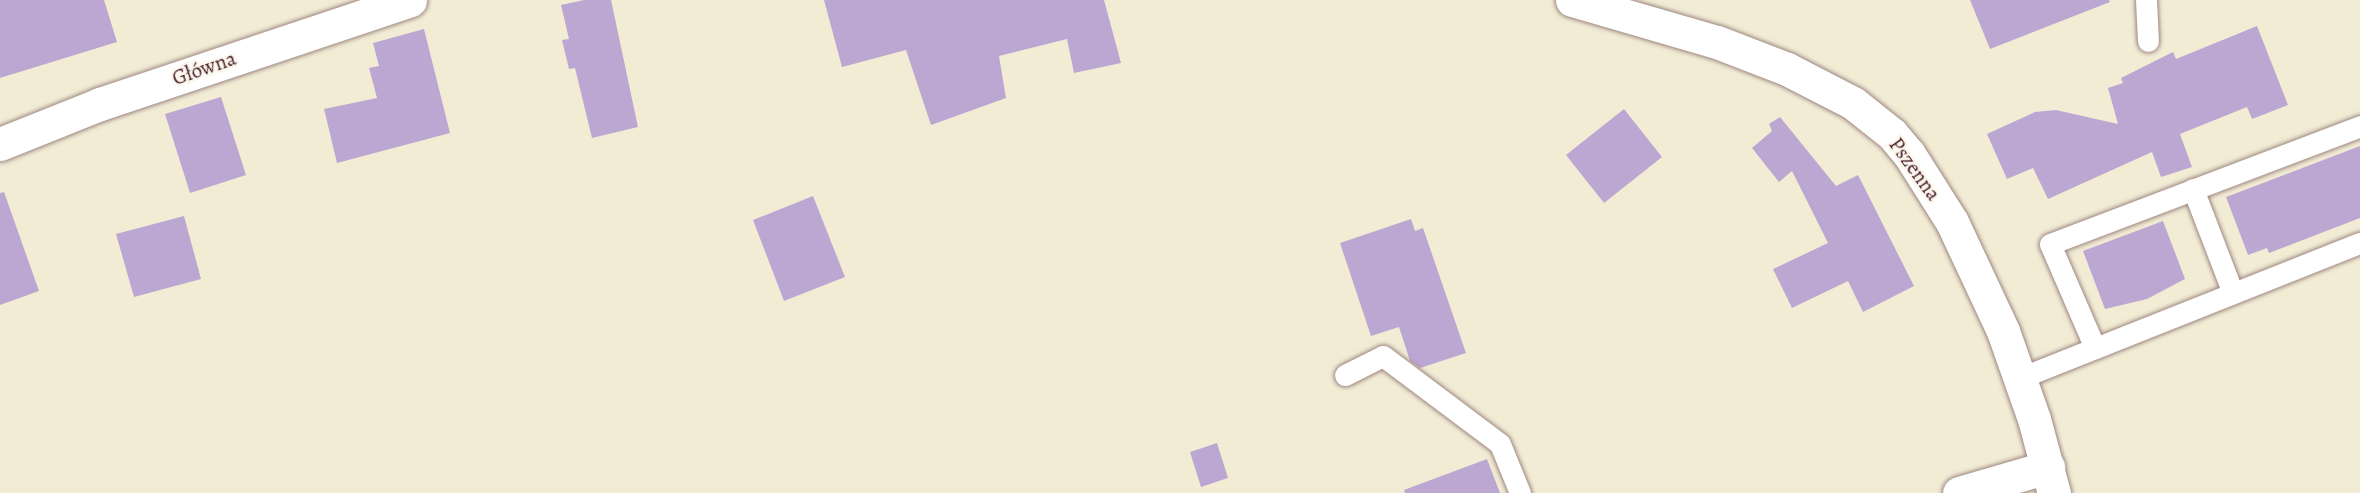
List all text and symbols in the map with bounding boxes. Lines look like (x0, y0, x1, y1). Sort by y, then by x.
street label: Główna (169, 45, 239, 91)
street label: Pszenna (1884, 133, 1946, 205)

